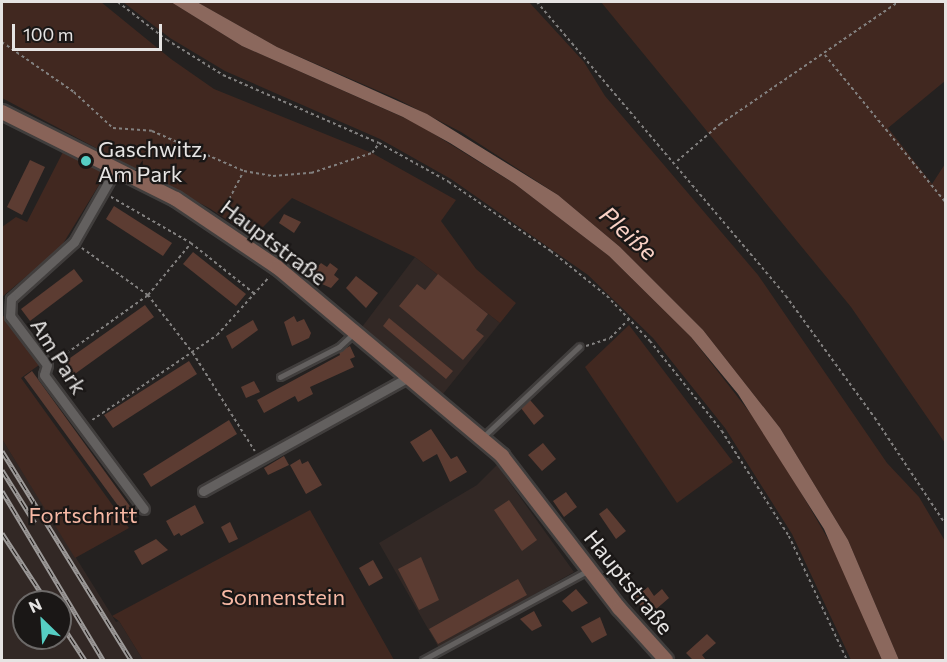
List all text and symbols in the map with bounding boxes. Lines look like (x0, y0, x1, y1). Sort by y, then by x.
scale bar (15, 12, 165, 50)
text: 100 m (23, 23, 73, 45)
place label: Gaschwitz, Am Park (98, 135, 207, 186)
marker: Gaschwitz, Am Park (79, 154, 93, 168)
street label: Hauptstraße (216, 194, 332, 290)
water label: Pleiße (594, 200, 664, 266)
street label: Am Park (25, 313, 93, 399)
park label: Fortschritt (28, 502, 138, 528)
street label: Hauptstraße (579, 525, 679, 639)
park label: Sonnenstein (221, 584, 345, 610)
north arrow (12, 590, 72, 650)
text: N (26, 594, 44, 616)

